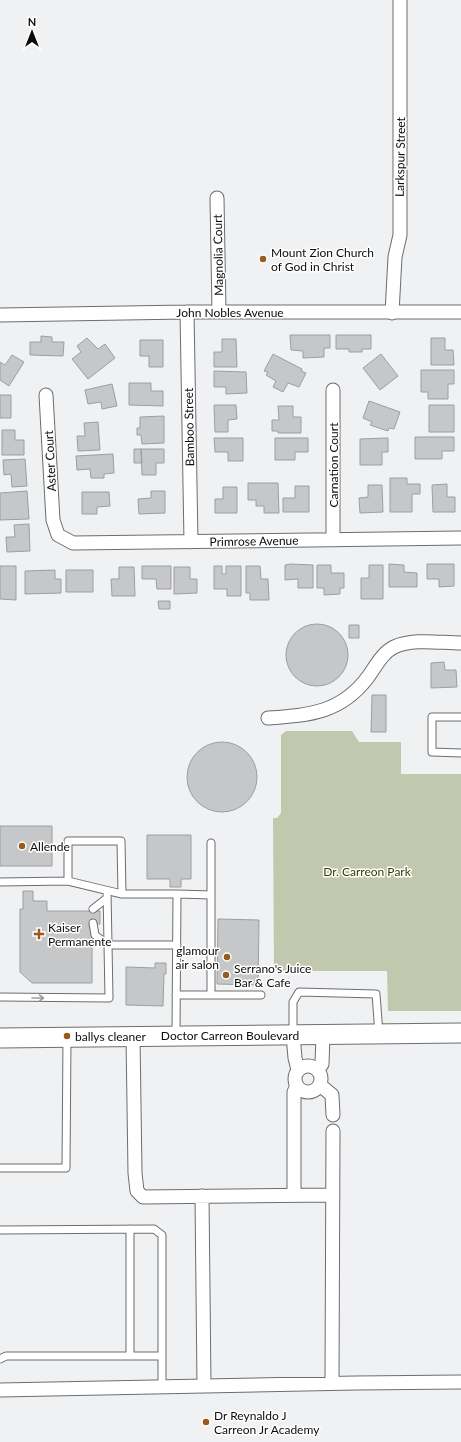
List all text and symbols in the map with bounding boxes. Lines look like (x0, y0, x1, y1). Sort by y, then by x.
north arrow (12, 12, 52, 52)
text: N (28, 15, 36, 28)
street label: Larkspur Street (392, 116, 408, 197)
street label: Magnolia Court (210, 213, 226, 296)
place label: Mount Zion Church of God in Christ (271, 245, 374, 274)
marker: Mount Zion Church of God in Christ (258, 254, 268, 264)
street label: John Nobles Avenue (176, 305, 284, 320)
street label: Bamboo Street (181, 387, 197, 466)
street label: Carnation Court (326, 422, 341, 507)
street label: Aster Court (41, 429, 59, 492)
street label: Primrose Avenue (209, 533, 299, 549)
place label: Allende (30, 839, 70, 854)
marker: Allende (17, 841, 27, 851)
park label: Dr. Carreon Park (323, 864, 412, 879)
place label: Kaiser Permanente (48, 920, 112, 949)
marker: Kaiser Permanente (33, 928, 45, 940)
place label: glamour air salon (175, 943, 220, 972)
marker: glamour air salon (222, 952, 232, 962)
place label: Serrano's Juice Bar & Cafe (234, 961, 311, 990)
marker: Serrano's Juice Bar & Cafe (221, 970, 231, 980)
one-way arrow (31, 994, 44, 1002)
street label: Doctor Carreon Boulevard (161, 1028, 299, 1043)
place label: ballys cleaner (75, 1029, 147, 1044)
marker: ballys cleaner (62, 1031, 72, 1041)
place label: Dr Reynaldo J Carreon Jr Academy (214, 1408, 320, 1437)
marker: Dr Reynaldo J Carreon Jr Academy (201, 1417, 211, 1427)

